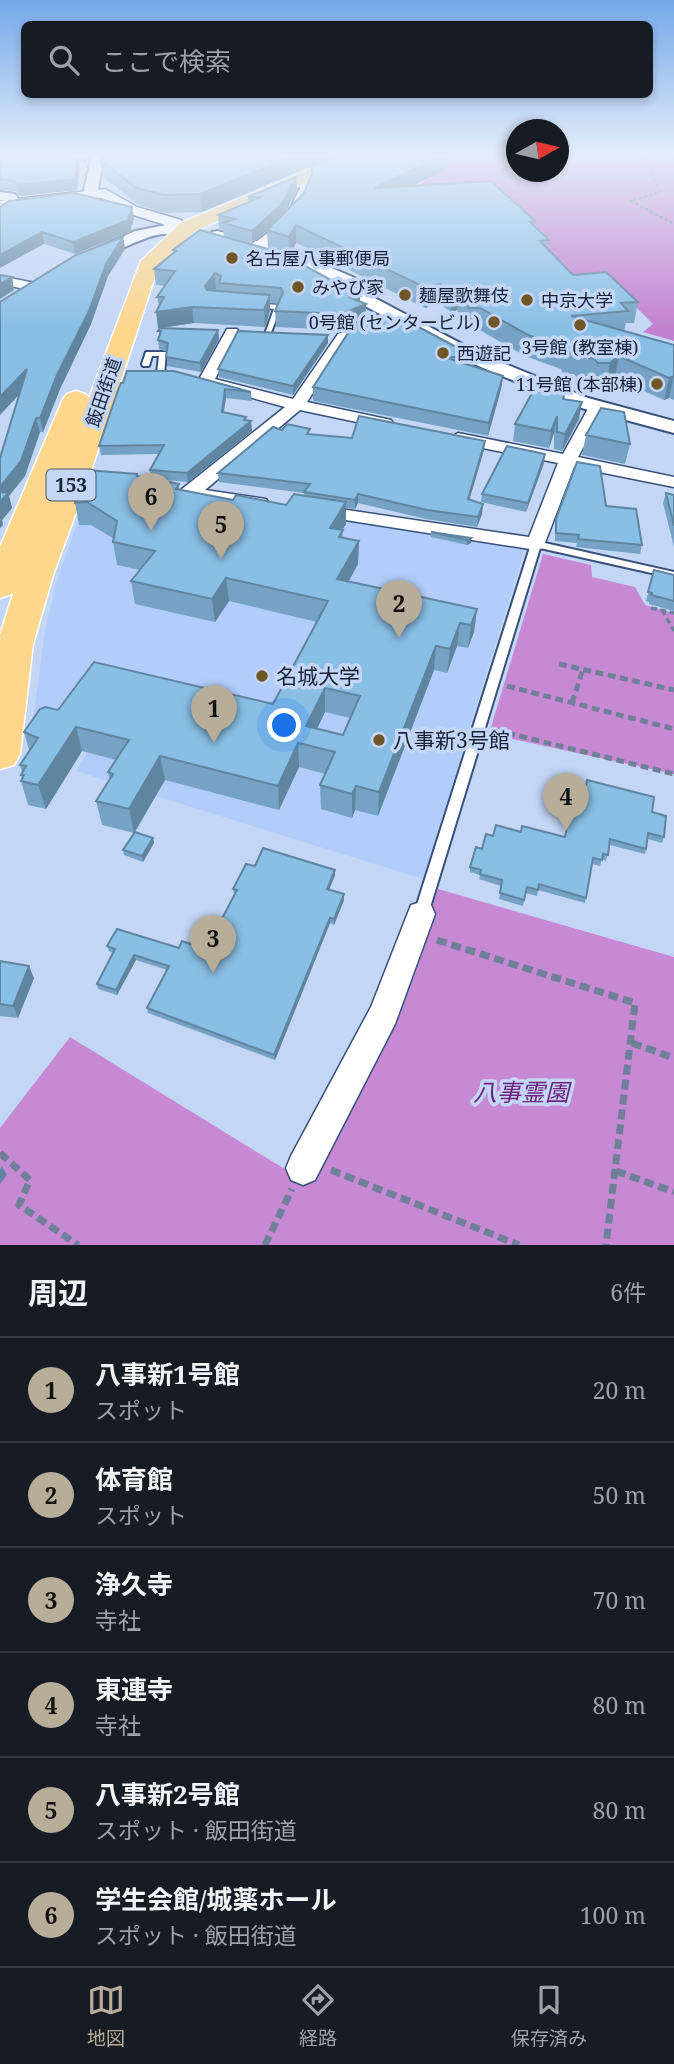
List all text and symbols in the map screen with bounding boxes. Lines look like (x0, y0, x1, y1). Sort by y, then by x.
search box (21, 21, 653, 98)
icon: search (45, 41, 83, 79)
text: ここで検索 (101, 43, 231, 79)
north arrow (506, 119, 569, 182)
place label: 名古屋八事郵便局 (246, 246, 390, 270)
marker: 名古屋八事郵便局 (224, 250, 240, 266)
place label: みやび家 (312, 275, 384, 299)
marker: みやび家 (290, 279, 306, 295)
place label: 麺屋歌舞伎 (419, 283, 509, 307)
marker: 麺屋歌舞伎 (397, 287, 413, 303)
place label: 中京大学 (541, 288, 613, 312)
marker: 中京大学 (519, 292, 535, 308)
place label: 0号館 (センタービル) (309, 310, 480, 334)
marker: 0号館 (センタービル) (486, 314, 502, 330)
marker: 3号館 (教室棟) (572, 317, 588, 333)
place label: 3号館 (教室棟) (521, 335, 639, 359)
place label: 西遊記 (457, 341, 511, 365)
marker: 西遊記 (435, 345, 451, 361)
street label: 飯田街道 (80, 354, 126, 430)
place label: 11号館 (本部棟) (516, 372, 643, 396)
marker: 11号館 (本部棟) (649, 376, 665, 392)
road number: 153 (46, 470, 96, 500)
pin: 6 (128, 473, 174, 531)
pin: 5 (198, 501, 244, 559)
pin: 2 (376, 580, 422, 638)
place label: 名城大学 (276, 662, 360, 690)
marker: 名城大学 (254, 668, 270, 684)
pin: 1 (191, 685, 237, 743)
your location (267, 708, 301, 742)
place label: 八事新3号館 (393, 726, 510, 754)
marker: 八事新3号館 (371, 732, 387, 748)
pin: 4 (543, 773, 589, 831)
pin: 3 (190, 915, 236, 973)
park label: 八事霊園 (473, 1075, 572, 1108)
text: 周辺 (28, 1272, 88, 1313)
text: 6件 (610, 1276, 646, 1308)
text: 八事新1号館 (95, 1356, 240, 1392)
text: 1 (45, 1374, 58, 1406)
text: 20 m (593, 1374, 646, 1406)
text: スポット (95, 1394, 187, 1426)
text: 体育館 (95, 1461, 173, 1497)
text: 2 (45, 1479, 58, 1511)
text: 50 m (593, 1479, 646, 1511)
text: スポット (95, 1499, 187, 1531)
text: 浄久寺 (95, 1566, 173, 1602)
text: 3 (45, 1584, 58, 1616)
text: 70 m (593, 1584, 646, 1616)
text: 寺社 (95, 1604, 141, 1636)
text: 東連寺 (95, 1671, 173, 1707)
text: 4 (45, 1689, 58, 1721)
text: 80 m (593, 1689, 646, 1721)
text: 寺社 (95, 1709, 141, 1741)
text: 八事新2号館 (95, 1776, 240, 1812)
text: 5 (45, 1794, 58, 1826)
text: 80 m (593, 1794, 646, 1826)
text: スポット · 飯田街道 (95, 1814, 297, 1846)
text: 学生会館/城薬ホール (95, 1881, 337, 1917)
text: 6 (45, 1899, 58, 1931)
text: 100 m (580, 1899, 646, 1931)
text: スポット · 飯田街道 (95, 1919, 297, 1951)
tab: 地図 (87, 1981, 125, 2051)
tab: 経路 (299, 1981, 337, 2051)
tab: 保存済み (511, 1981, 587, 2051)

